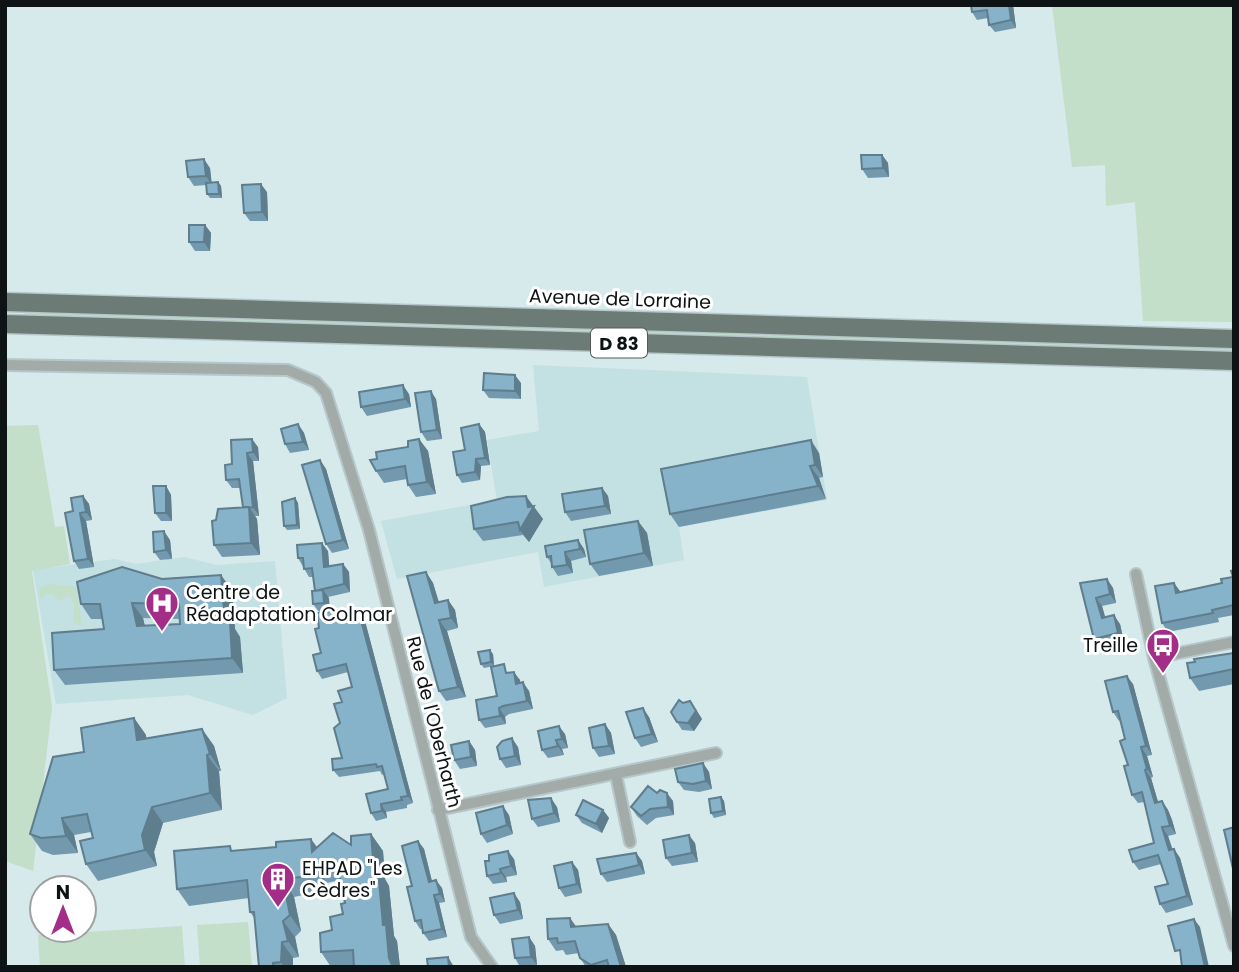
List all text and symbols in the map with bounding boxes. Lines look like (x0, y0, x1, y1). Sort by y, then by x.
street label: Avenue de Lorraine (529, 282, 711, 316)
road number: D 83 (591, 328, 647, 358)
place label: Centre de Réadaptation Colmar (186, 579, 392, 628)
hospital icon: Centre de Réadaptation Colmar (143, 584, 181, 633)
bus stop icon: Treille (1144, 626, 1182, 675)
place label: Treille (1083, 632, 1138, 659)
street label: Rue de l'Oberharth (400, 633, 468, 811)
place label: EHPAD "Les Cèdres" (302, 855, 403, 904)
building icon: EHPAD "Les Cèdres" (259, 860, 297, 909)
north arrow (28, 874, 98, 944)
text: N (56, 879, 70, 906)

